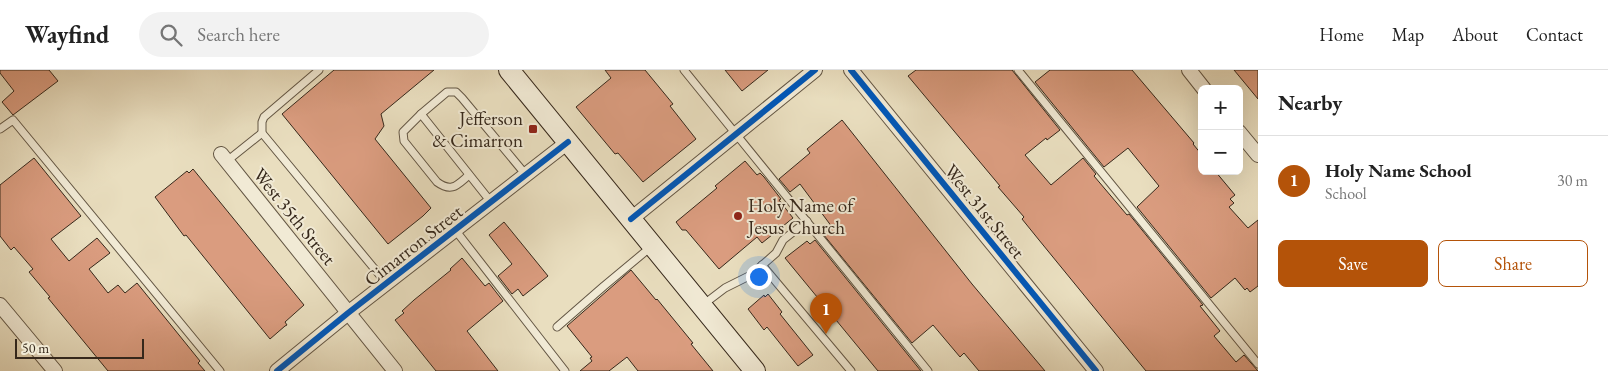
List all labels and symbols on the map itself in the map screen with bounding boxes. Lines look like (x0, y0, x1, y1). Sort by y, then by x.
place label: Jefferson & Cimarron (432, 106, 523, 153)
marker: Jefferson & Cimarron (527, 123, 539, 135)
street label: West 31st Street (939, 159, 1030, 264)
street label: West 35th Street (248, 162, 342, 270)
place label: Holy Name of Jesus Church (746, 193, 855, 240)
street label: Cimarron Street (359, 199, 468, 292)
marker: Holy Name of Jesus Church (732, 210, 744, 222)
your location (746, 264, 772, 290)
pin: 1 (810, 293, 842, 334)
scale bar (15, 336, 144, 359)

